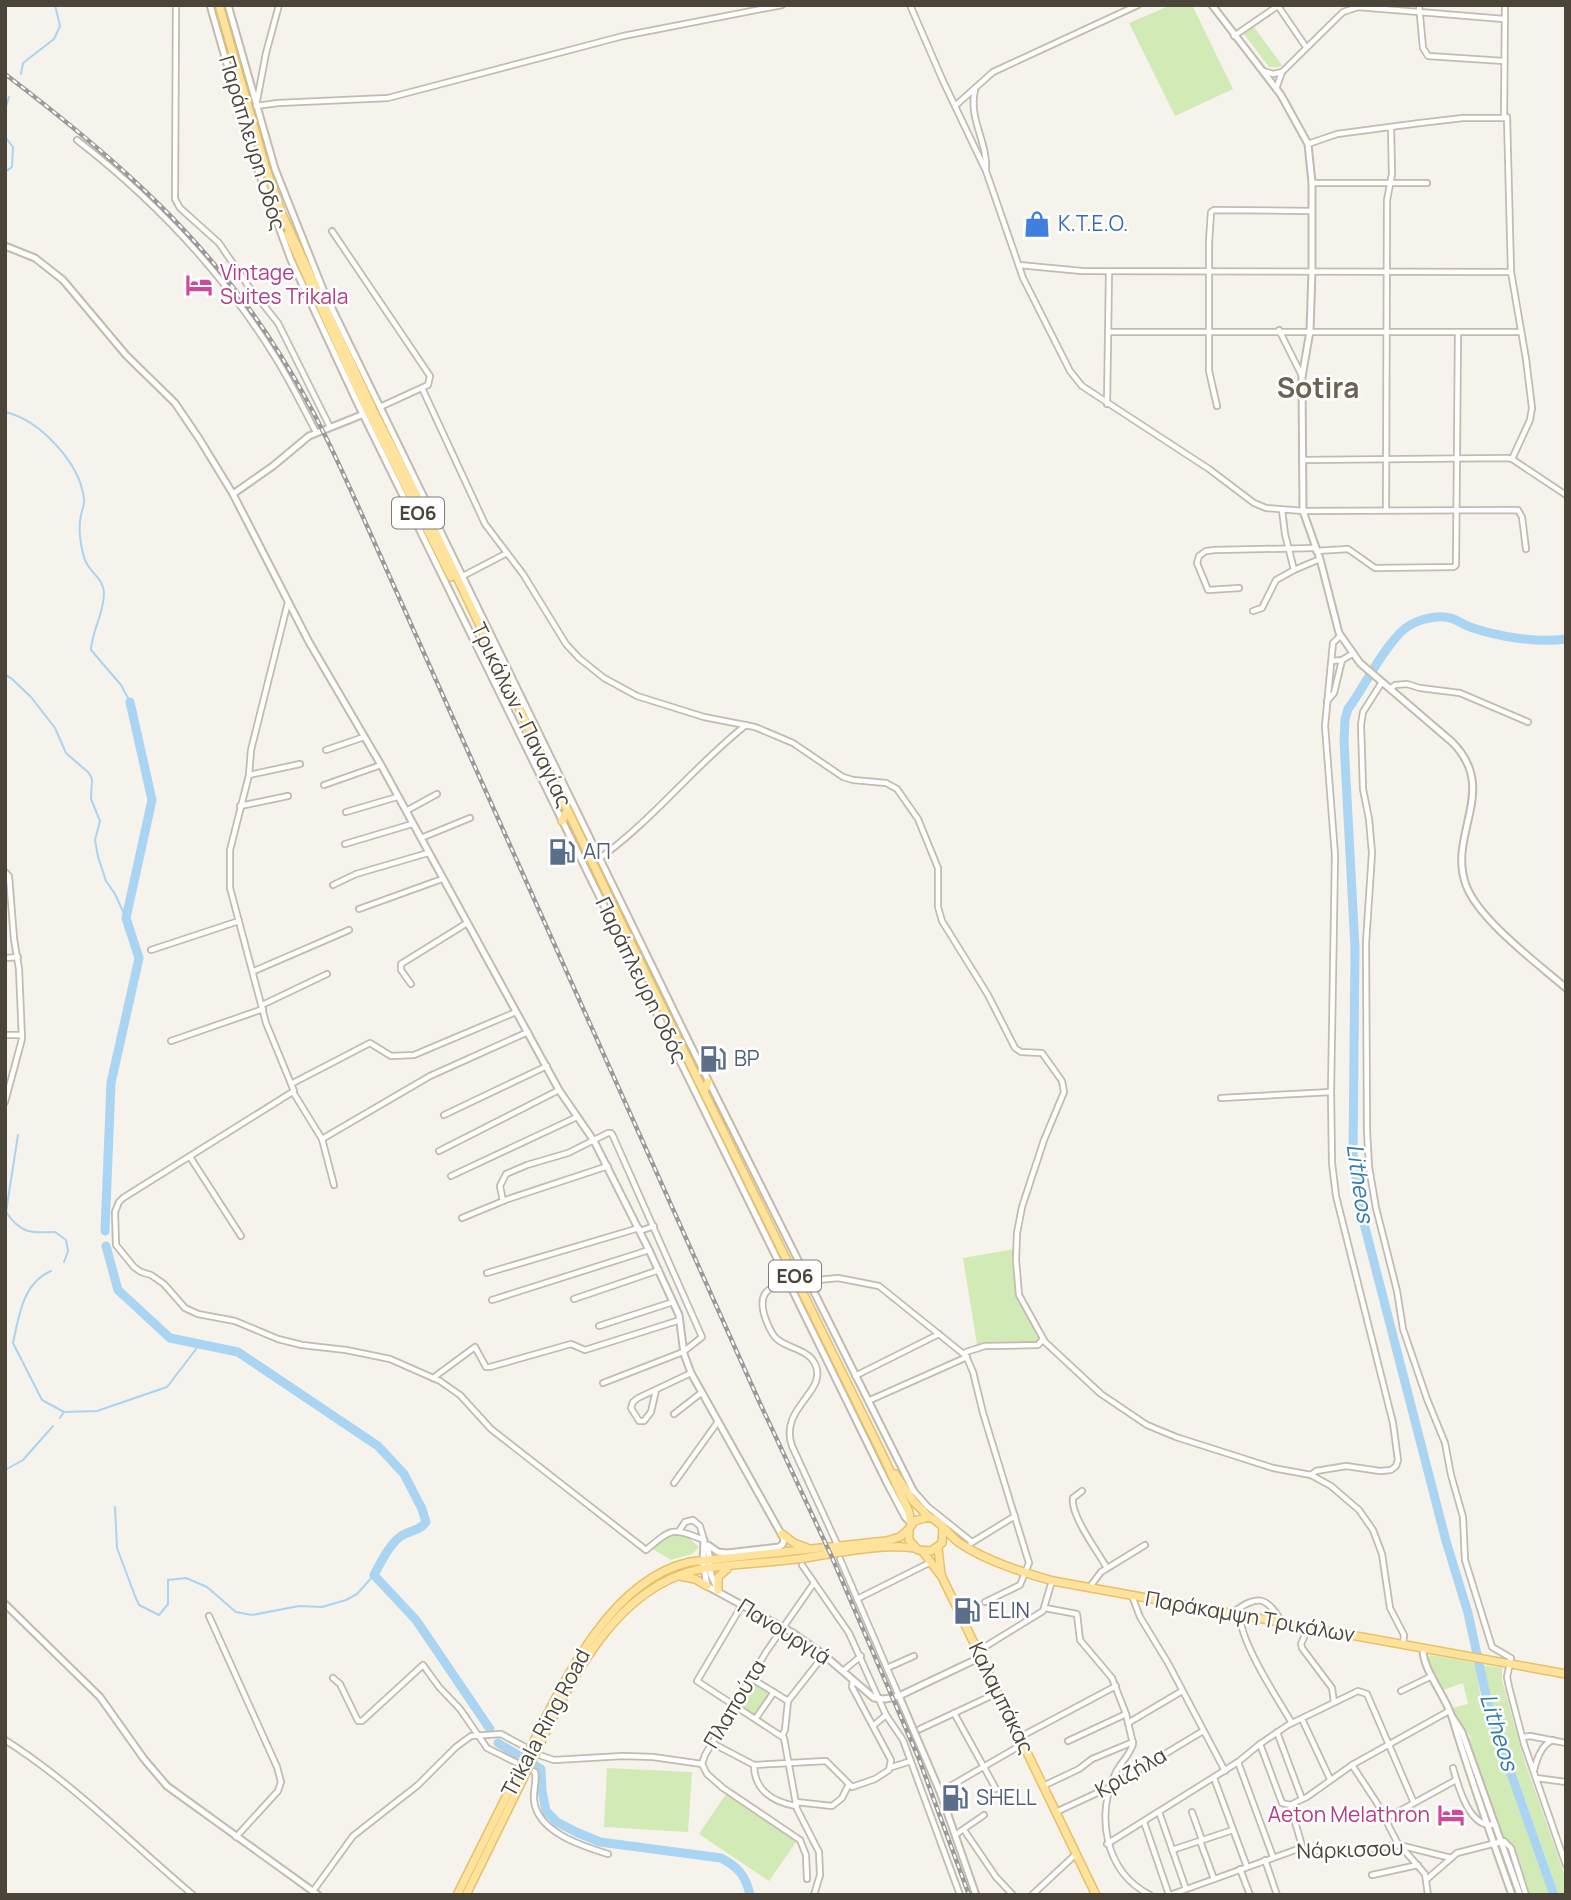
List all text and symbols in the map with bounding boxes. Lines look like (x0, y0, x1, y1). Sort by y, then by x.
street label: Παράπλευρη Οδός (213, 52, 293, 233)
shop icon: Κ.Τ.Ε.Ο. (1022, 209, 1052, 239)
place label: Κ.Τ.Ε.Ο. (1058, 209, 1128, 237)
place label: Vintage Suites Trikala (220, 258, 348, 310)
hotel icon: Vintage Suites Trikala (184, 270, 214, 300)
district label: Sotira (1277, 368, 1359, 406)
road number: ΕΟ6 (392, 498, 444, 528)
street label: Τρικάλων - Παναγίας (465, 618, 579, 811)
fuel station icon: ΑΠ (547, 837, 577, 867)
place label: ΑΠ (583, 837, 611, 865)
street label: Παράπλευρη Οδός (590, 892, 694, 1067)
fuel station icon: BP (698, 1044, 728, 1074)
place label: BP (734, 1044, 760, 1072)
water label: Litheos (1340, 1142, 1383, 1226)
road number: ΕΟ6 (769, 1260, 821, 1292)
street label: Παράκαμψη Τρικάλων (1143, 1584, 1357, 1648)
street label: Πανουργιά (733, 1592, 836, 1671)
fuel station icon: ELIN (952, 1596, 982, 1626)
place label: ELIN (988, 1596, 1030, 1624)
street label: Καλαμπάκας (963, 1637, 1041, 1758)
street label: Trikala Ring Road (494, 1644, 596, 1801)
street label: Πλαπούτα (697, 1654, 772, 1753)
water label: Litheos (1473, 1689, 1527, 1776)
street label: Κριζήλα (1090, 1740, 1171, 1804)
fuel station icon: SHELL (940, 1783, 970, 1813)
place label: SHELL (976, 1783, 1037, 1811)
place label: Aeton Melathron (1268, 1800, 1430, 1828)
hotel icon: Aeton Melathron (1436, 1800, 1466, 1830)
street label: Νάρκισσου (1296, 1833, 1404, 1865)

